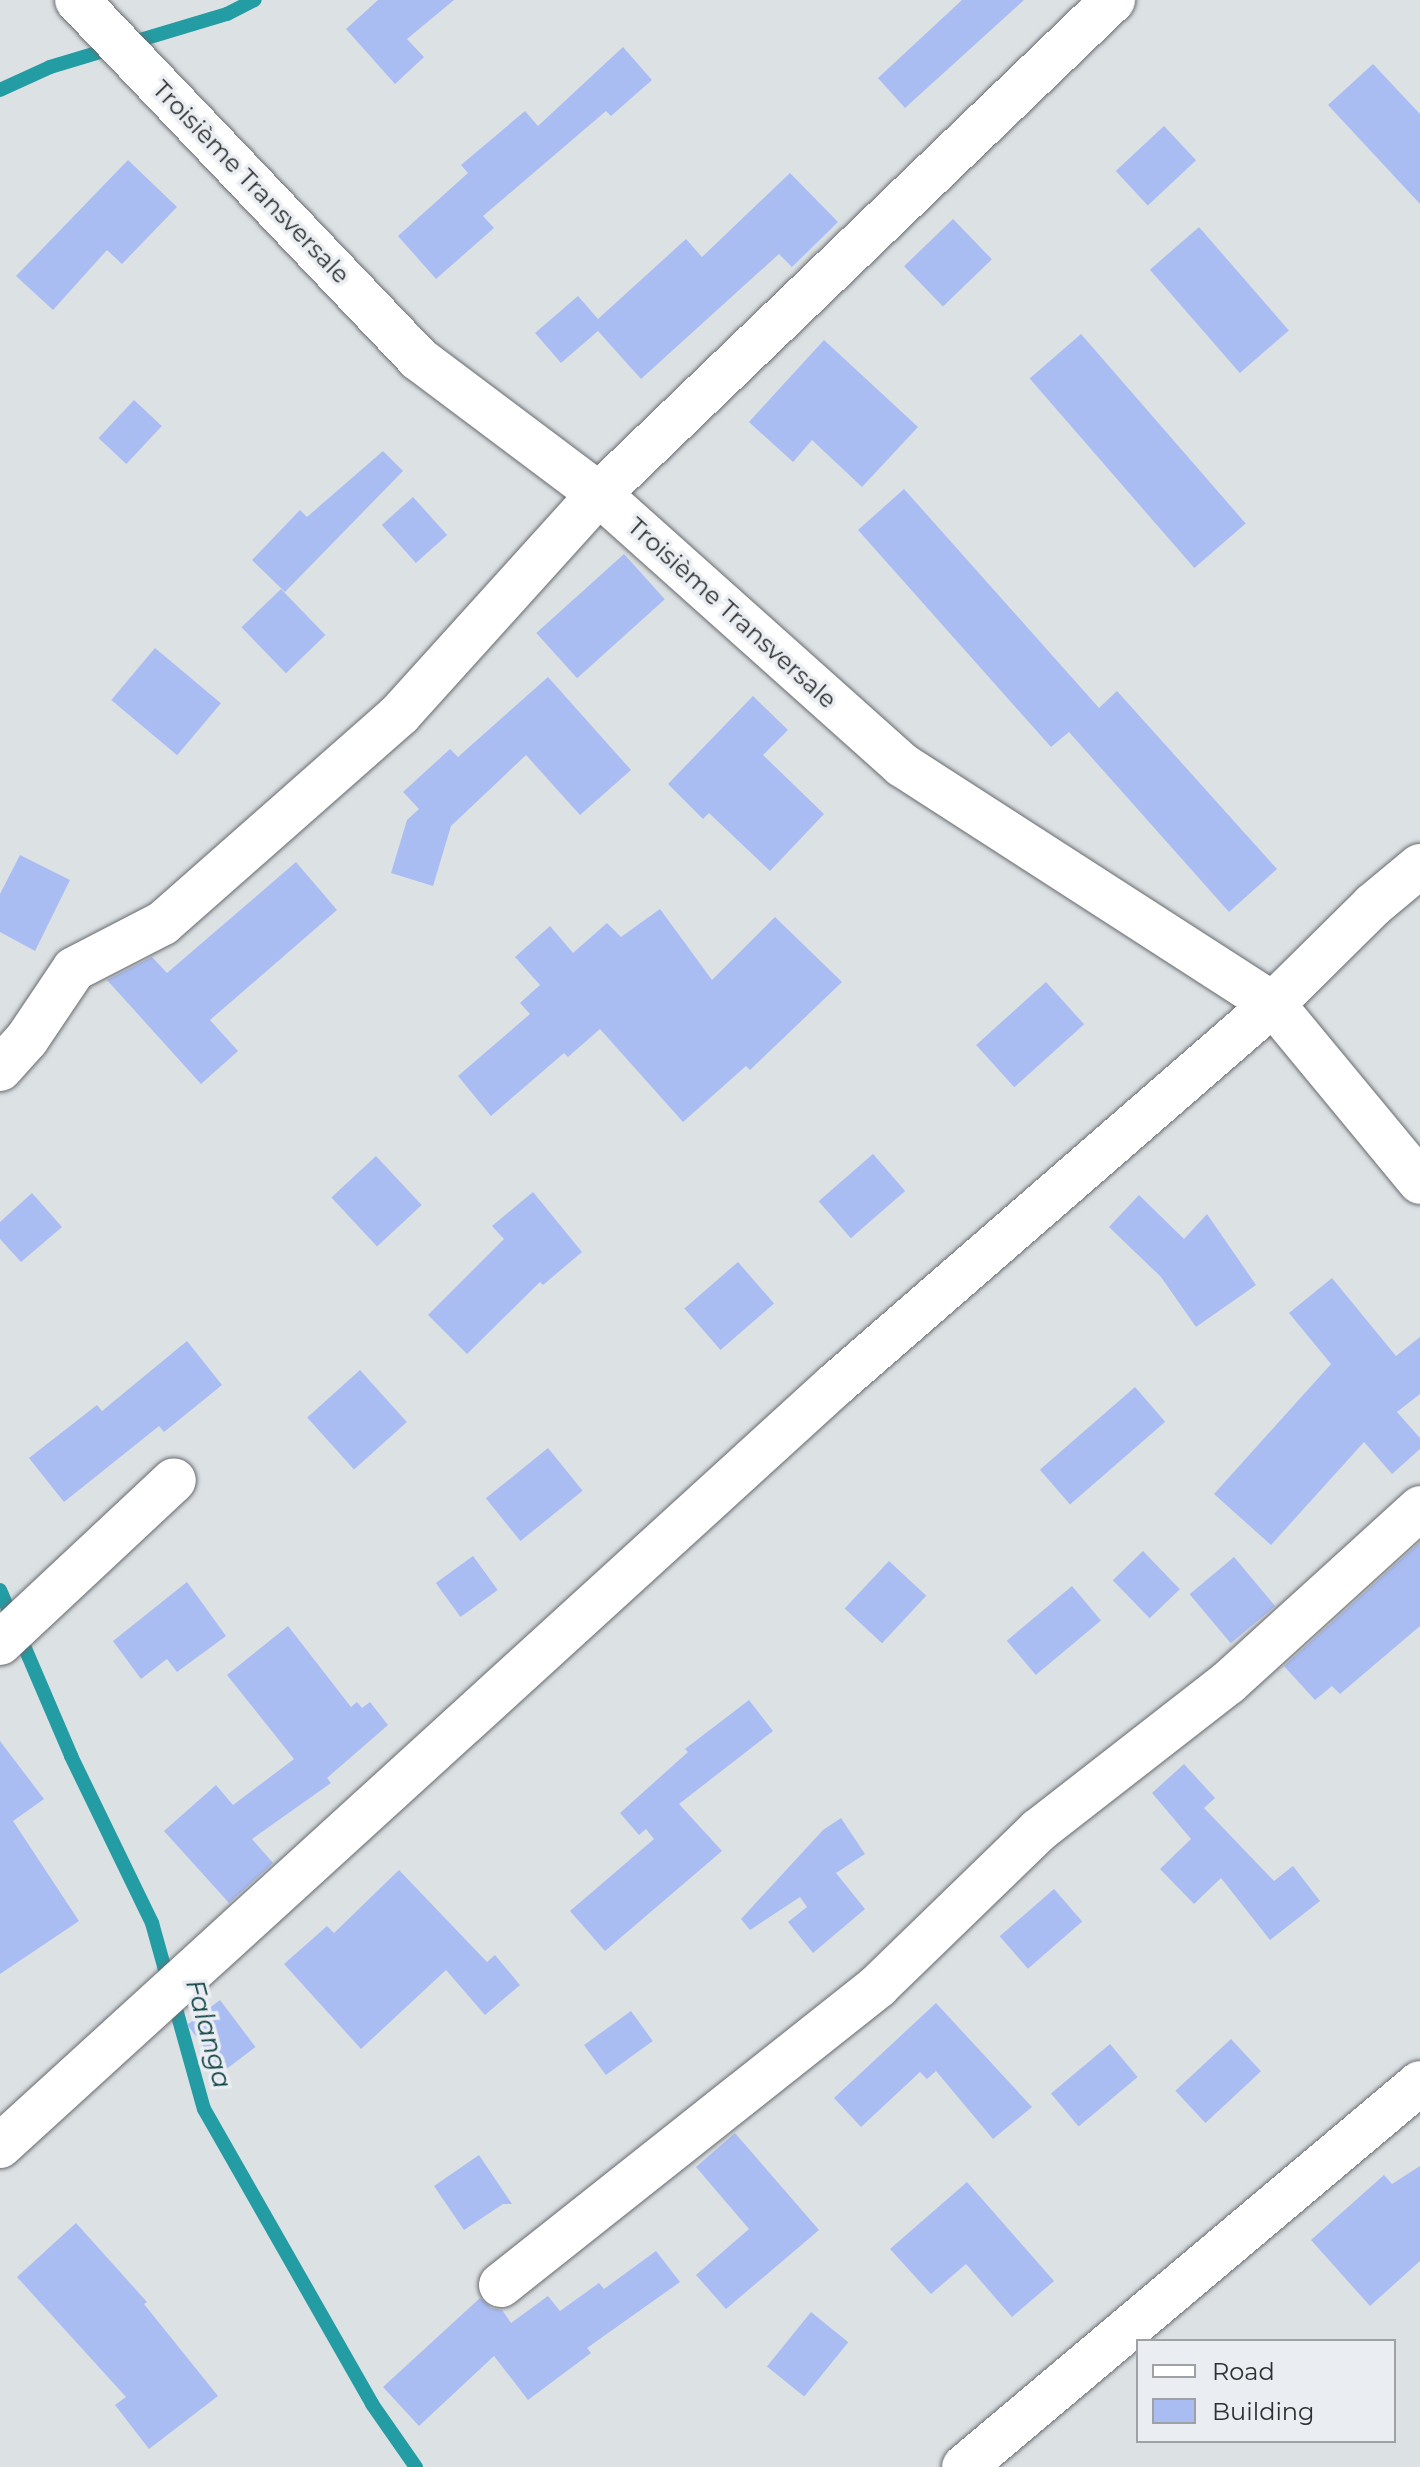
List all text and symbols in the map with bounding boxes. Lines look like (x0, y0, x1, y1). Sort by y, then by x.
street label: Troisième Transversale (147, 75, 355, 289)
street label: Troisième Transversale (622, 512, 842, 714)
water label: Falanga (179, 1976, 237, 2092)
legend (1136, 2339, 1396, 2443)
text: Road (1212, 2357, 1275, 2386)
text: Building (1212, 2397, 1315, 2426)

